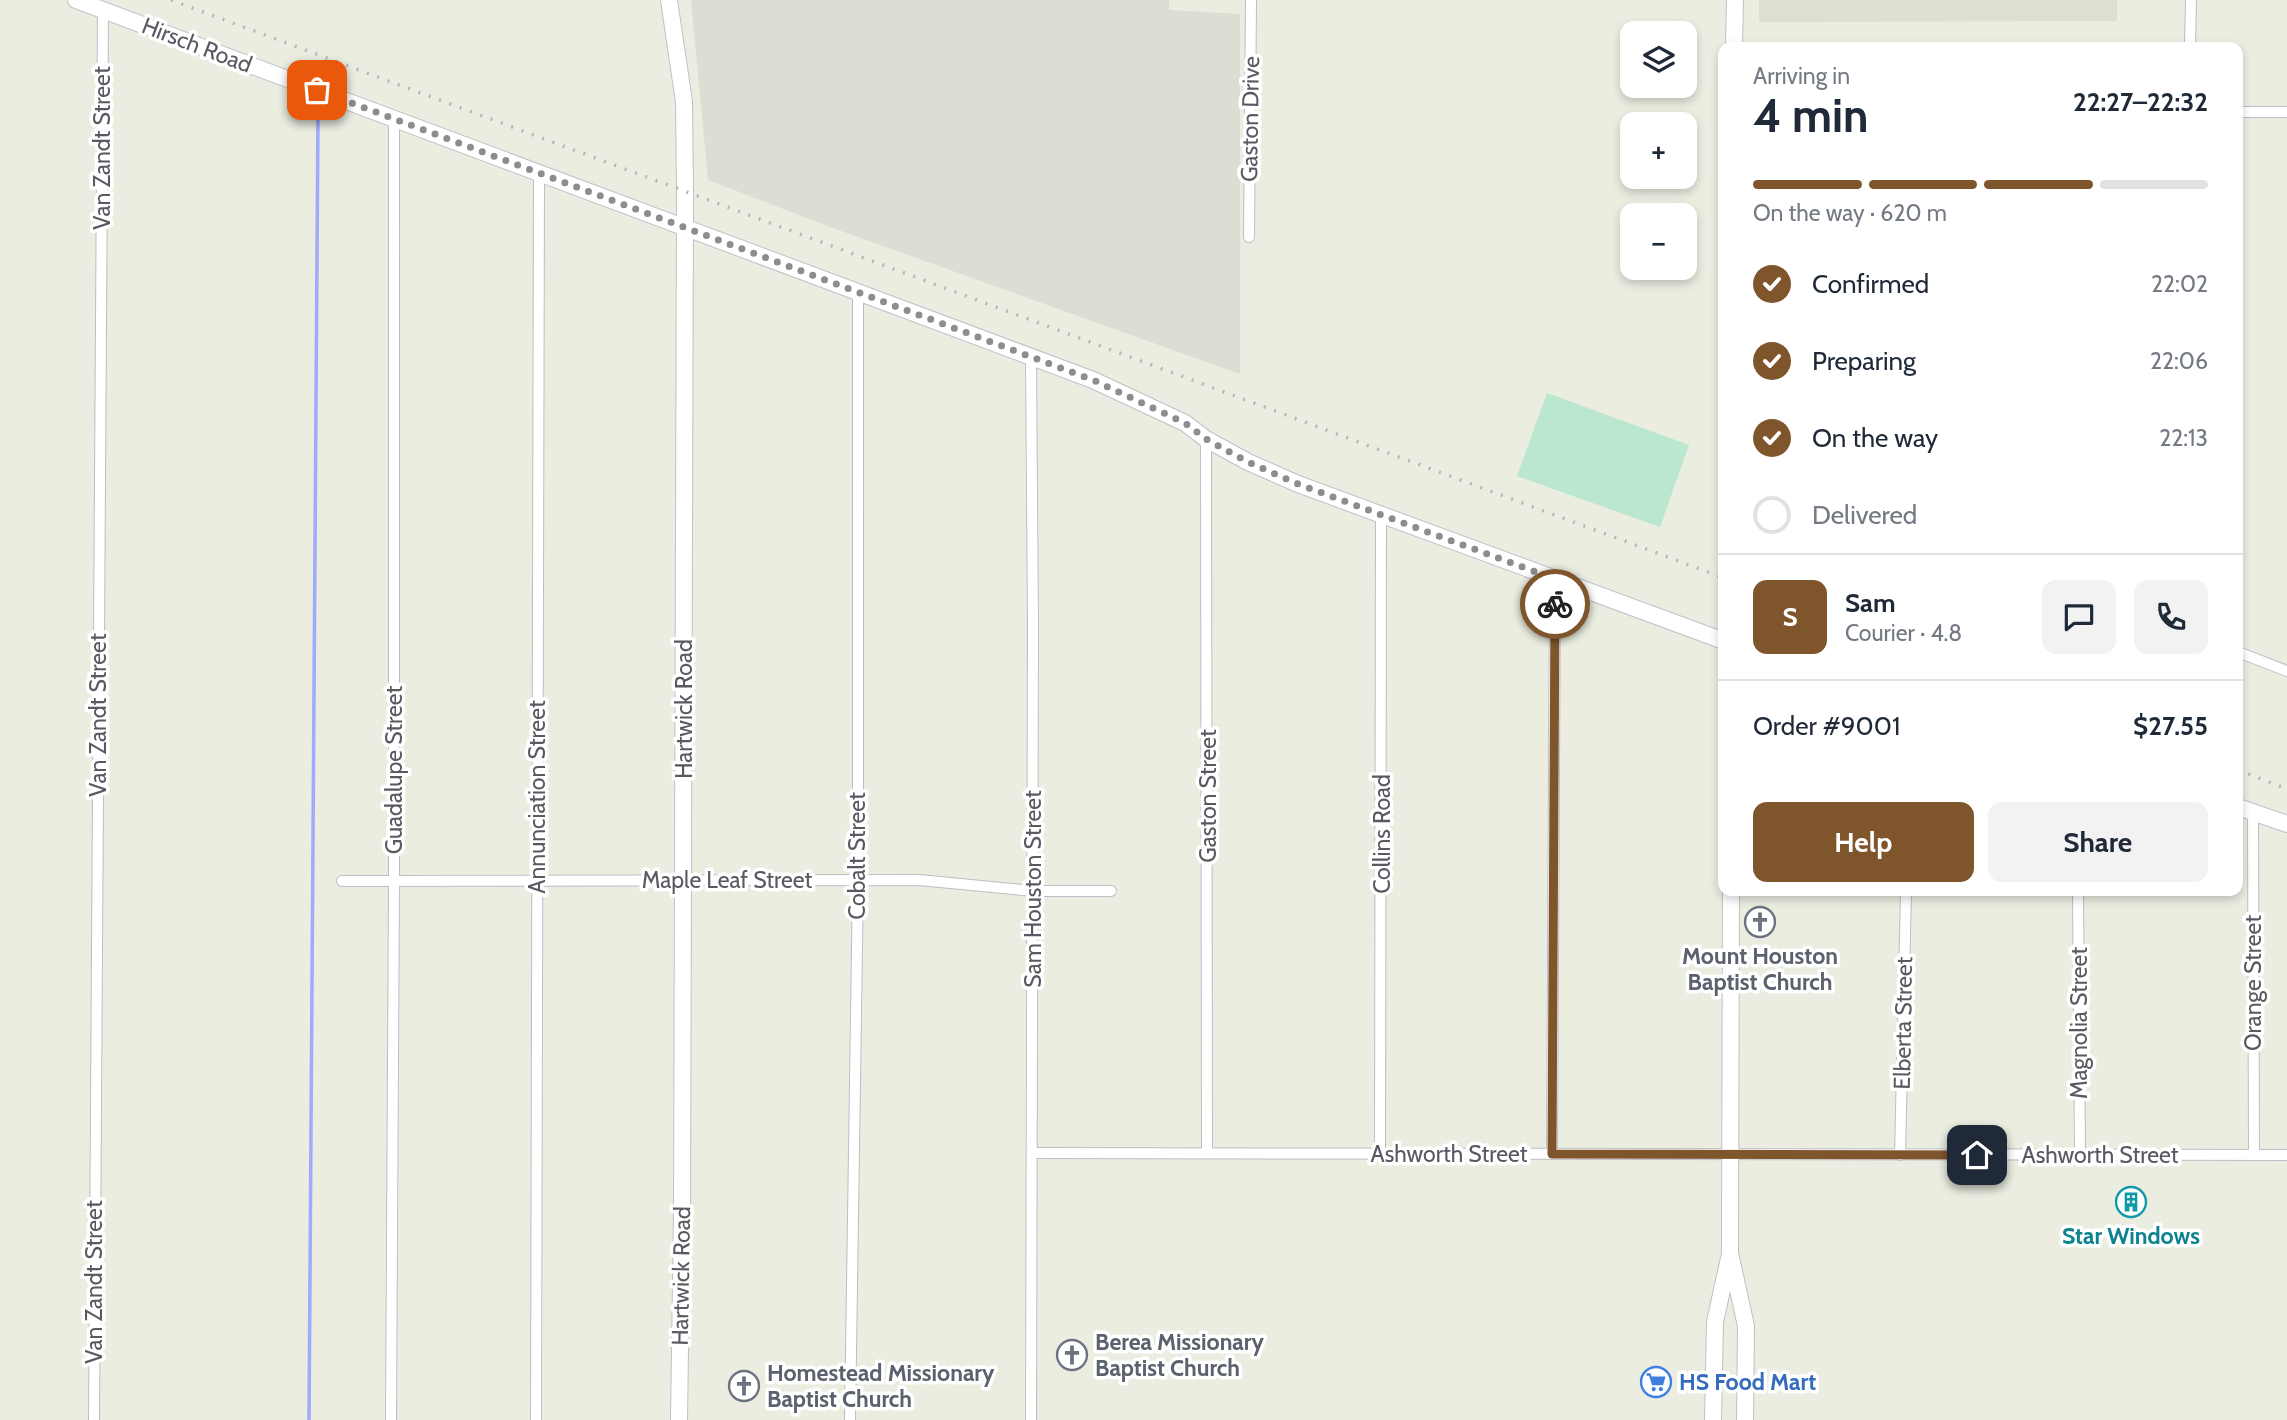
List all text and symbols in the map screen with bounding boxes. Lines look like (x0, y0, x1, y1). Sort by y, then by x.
street label: Hirsch Road (138, 11, 256, 79)
map controls (1620, 21, 1697, 280)
button: layers (1620, 21, 1697, 98)
street label: Gaston Drive (1235, 56, 1265, 182)
pin (287, 60, 347, 120)
text: Arriving in (1753, 62, 1850, 90)
street label: Van Zandt Street (88, 66, 116, 230)
icon: bag (298, 71, 336, 109)
text: 22:27–22:32 (2073, 86, 2208, 118)
text: 4 min (1753, 88, 1868, 144)
button: + (1620, 112, 1697, 189)
text: On the way · 620 m (1753, 199, 1947, 227)
button: − (1620, 203, 1697, 280)
icon: check (1753, 265, 1791, 303)
text: Confirmed (1812, 268, 1929, 300)
text: 22:02 (2151, 270, 2208, 298)
icon: check (1753, 342, 1791, 380)
text: Preparing (1812, 345, 1916, 377)
text: 22:06 (2150, 347, 2208, 375)
icon: check (1753, 419, 1791, 457)
text: On the way (1812, 422, 1938, 454)
text: 22:13 (2159, 424, 2208, 452)
text: Delivered (1812, 499, 1917, 531)
courier (1520, 569, 1590, 639)
button: chat (2042, 580, 2116, 654)
button: phone (2134, 580, 2208, 654)
icon: bike (1536, 585, 1574, 623)
text: Sam (1845, 587, 1896, 619)
text: S (1782, 601, 1798, 633)
text: Courier · 4.8 (1845, 619, 1962, 647)
street label: Van Zandt Street (84, 633, 112, 797)
street label: Hartwick Road (670, 639, 698, 779)
street label: Guadalupe Street (380, 685, 408, 854)
street label: Annunciation Street (523, 700, 551, 894)
text: Order #9001 (1753, 710, 1900, 742)
text: $27.55 (2133, 710, 2208, 742)
street label: Gaston Street (1194, 729, 1222, 863)
street label: Collins Road (1368, 774, 1396, 894)
street label: Sam Houston Street (1019, 790, 1047, 988)
street label: Cobalt Street (843, 792, 871, 920)
button: Help (1753, 802, 1974, 882)
button: Share (1988, 802, 2208, 882)
street label: Maple Leaf Street (642, 866, 813, 894)
church icon: Mount Houston Baptist Church (1743, 905, 1777, 939)
street label: Orange Street (2239, 915, 2267, 1051)
place label: Mount Houston Baptist Church (1682, 942, 1838, 996)
street label: Magnolia Street (2065, 947, 2093, 1099)
street label: Elberta Street (1888, 956, 1918, 1090)
pin (1947, 1125, 2007, 1185)
icon: home (1958, 1136, 1996, 1174)
street label: Ashworth Street (1371, 1140, 1528, 1168)
street label: Ashworth Street (2022, 1141, 2179, 1169)
building icon: Star Windows (2114, 1185, 2148, 1219)
street label: Van Zandt Street (80, 1200, 108, 1364)
street label: Hartwick Road (666, 1206, 696, 1346)
place label: Star Windows (2062, 1222, 2200, 1250)
place label: Berea Missionary Baptist Church (1095, 1328, 1264, 1382)
church icon: Berea Missionary Baptist Church (1055, 1338, 1089, 1372)
place label: Homestead Missionary Baptist Church (767, 1359, 995, 1413)
supermarket icon: HS Food Mart (1639, 1365, 1673, 1399)
place label: HS Food Mart (1679, 1368, 1816, 1396)
church icon: Homestead Missionary Baptist Church (727, 1369, 761, 1403)

